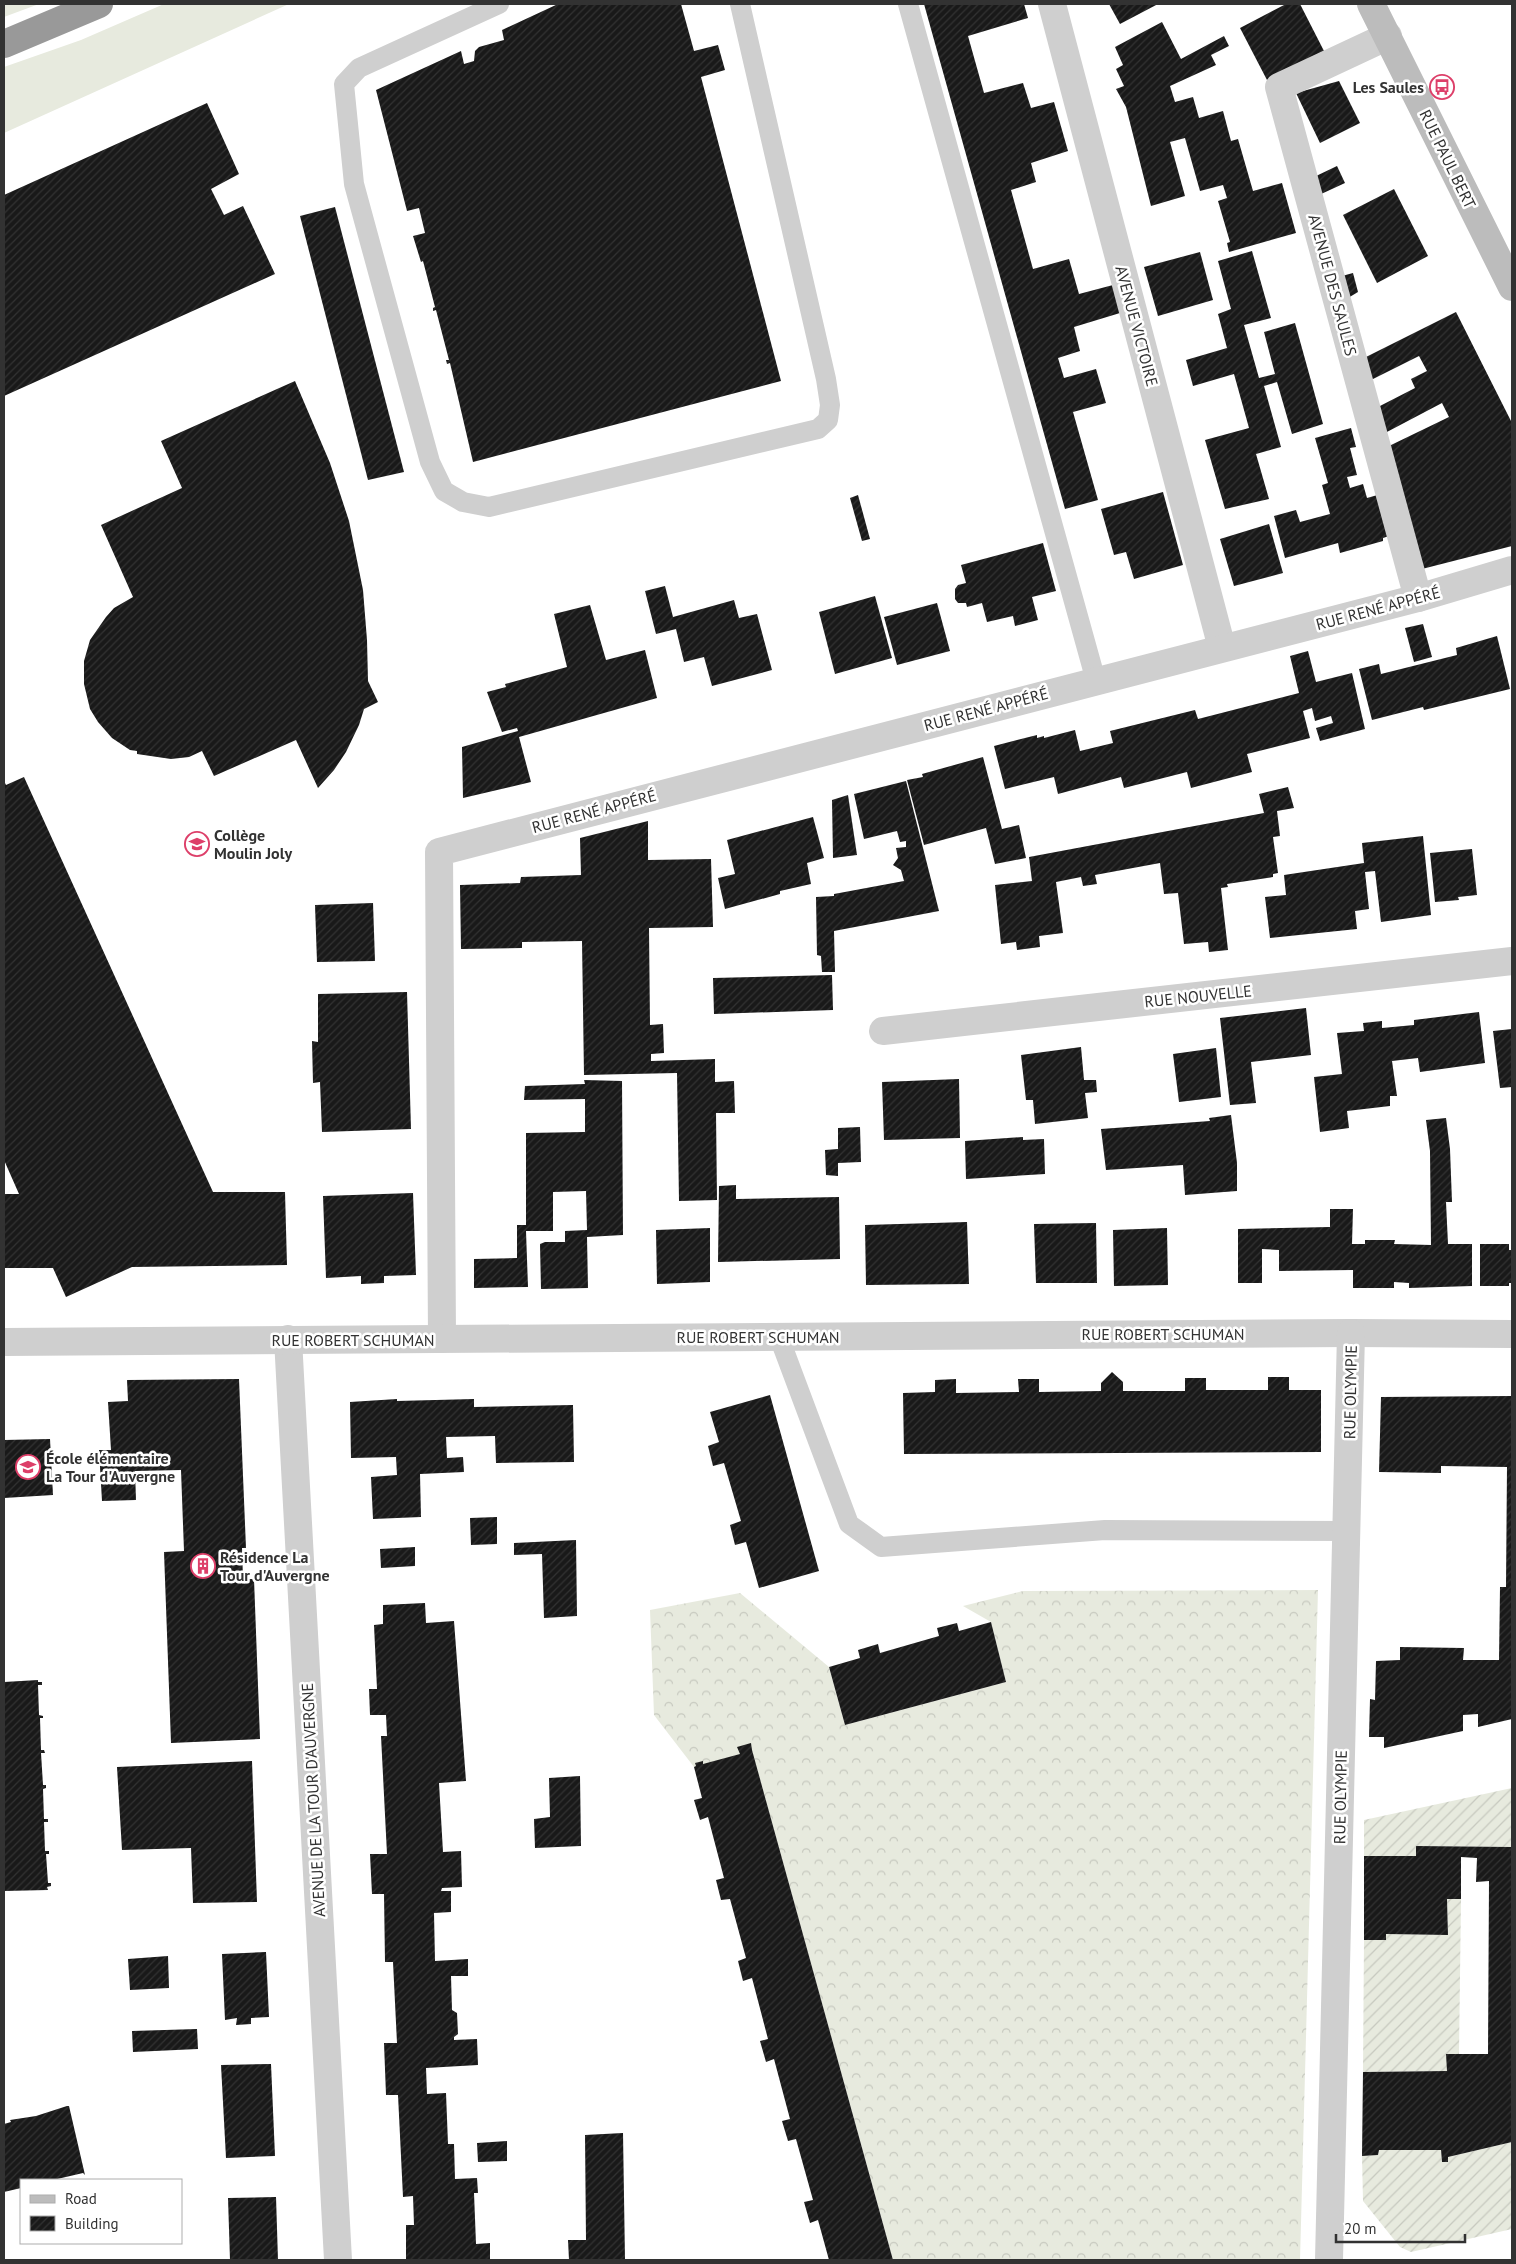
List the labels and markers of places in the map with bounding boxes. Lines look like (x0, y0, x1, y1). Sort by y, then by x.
bus stop icon: Les Saules (1429, 74, 1455, 100)
place label: Les Saules (1353, 77, 1424, 97)
place label: Collège Moulin Joly (214, 825, 292, 863)
school or university icon: Collège Moulin Joly (184, 831, 210, 857)
place label: École élémentaire La Tour d'Auvergne (46, 1448, 175, 1486)
school or university icon: École élémentaire La Tour d'Auvergne (15, 1454, 41, 1480)
place label: Résidence La Tour d'Auvergne (220, 1547, 330, 1585)
building icon: Résidence La Tour d'Auvergne (190, 1553, 216, 1579)

